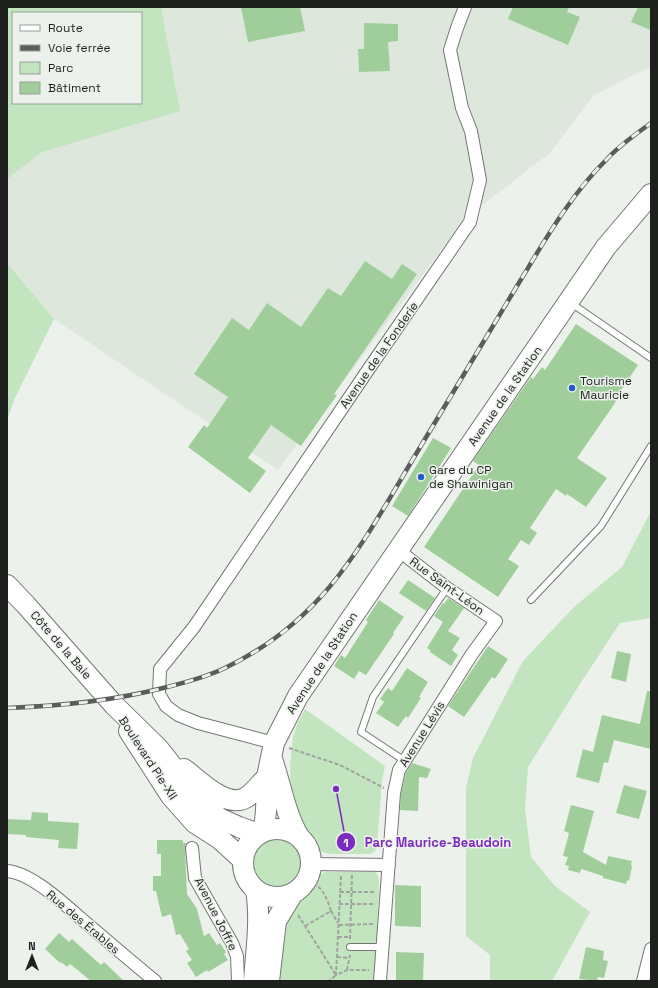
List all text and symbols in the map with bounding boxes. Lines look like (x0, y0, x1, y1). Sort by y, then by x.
legend (12, 12, 142, 104)
text: Route (48, 20, 83, 36)
text: Voie ferrée (48, 40, 111, 56)
text: Parc (48, 60, 73, 76)
text: Bâtiment (48, 80, 101, 96)
street label: Avenue de la Fonderie (336, 298, 422, 412)
street label: Avenue de la Station (464, 343, 546, 449)
place label: Tourisme Mauricie (580, 373, 632, 403)
marker: Tourisme Mauricie (567, 383, 577, 393)
place label: Gare du CP de Shawinigan (429, 462, 513, 492)
marker: Gare du CP de Shawinigan (416, 472, 426, 482)
street label: Rue Saint-Léon (406, 553, 488, 619)
street label: Côte de la Baie (27, 607, 95, 683)
street label: Avenue de la Station (283, 609, 361, 717)
street label: Avenue Lévis (395, 698, 449, 770)
street label: Boulevard Pie-XII (115, 713, 181, 803)
callout: Parc Maurice-Beaudoin (336, 830, 519, 855)
text: Parc Maurice-Beaudoin (365, 834, 511, 851)
text: 1 (343, 835, 349, 851)
street label: Avenue Joffre (191, 875, 241, 953)
street label: Rue des Érables (43, 886, 123, 958)
north arrow (12, 936, 52, 976)
text: N (28, 939, 36, 953)

